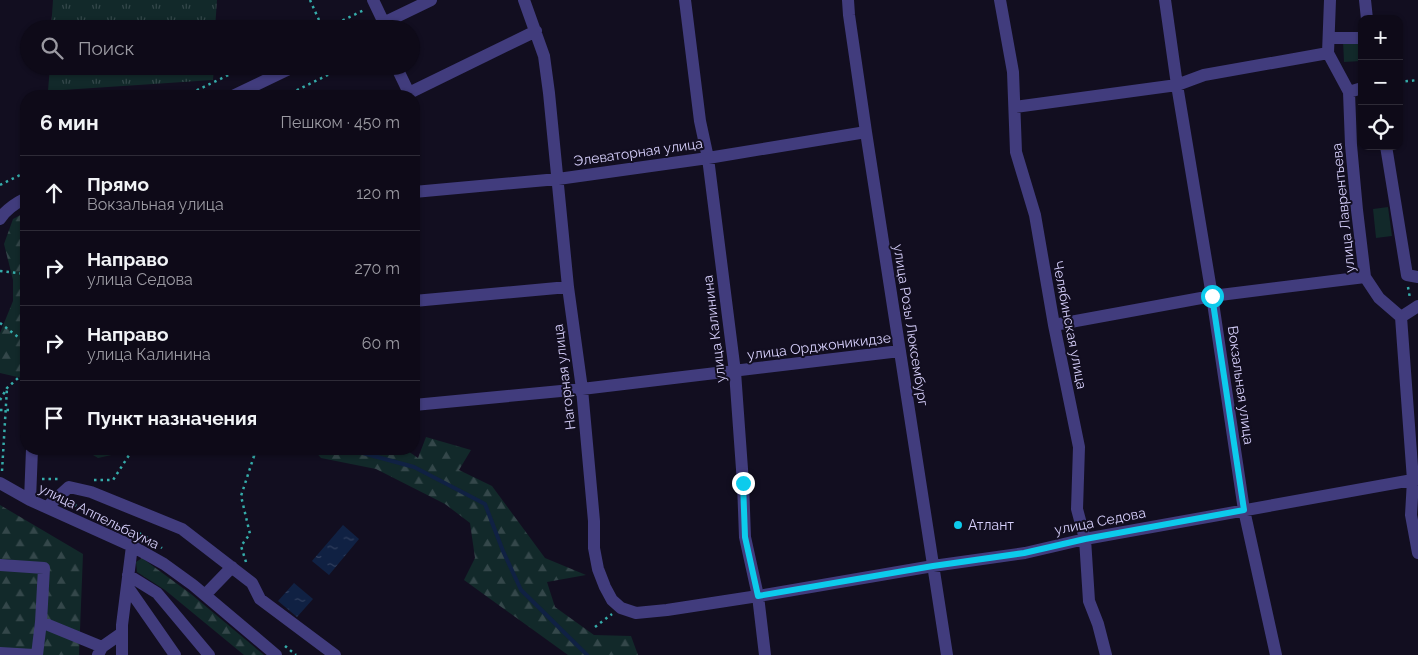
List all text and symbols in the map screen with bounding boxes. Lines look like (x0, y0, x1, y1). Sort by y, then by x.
map controls (1358, 15, 1403, 150)
button: + (1358, 15, 1403, 60)
search box (20, 20, 420, 75)
icon: search (38, 34, 66, 62)
text: Поиск (78, 37, 134, 59)
button: − (1358, 60, 1403, 105)
button: locate (1358, 105, 1403, 150)
text: 6 мин (40, 110, 99, 135)
text: Пешком · 450 m (281, 113, 400, 132)
street label: Элеваторная улица (572, 135, 704, 169)
street label: улица Лаврентьева (1328, 142, 1358, 274)
text: Прямо (87, 173, 149, 195)
icon: ahead (40, 179, 68, 207)
text: 120 m (356, 184, 400, 203)
text: Вокзальная улица (87, 195, 224, 214)
street label: улица Розы Люксембург (890, 243, 932, 407)
text: Направо (87, 248, 168, 270)
icon: right (40, 254, 68, 282)
text: 270 m (355, 259, 400, 278)
street label: Челябинская улица (1050, 260, 1090, 390)
text: улица Седова (87, 270, 193, 289)
street label: улица Калинина (699, 274, 729, 384)
route start (1201, 285, 1224, 308)
text: Направо (87, 323, 168, 345)
street label: Нагорная улица (550, 323, 578, 431)
street label: Вокзальная улица (1225, 325, 1257, 445)
icon: right (40, 329, 68, 357)
street label: улица Орджоникидзе (746, 329, 892, 363)
text: 60 m (362, 334, 400, 353)
text: улица Калинина (87, 345, 211, 364)
icon: arrive (40, 404, 68, 432)
text: Пункт назначения (87, 407, 257, 429)
route end (732, 472, 755, 495)
street label: улица Аппельбаума (36, 480, 162, 552)
street label: улица Седова (1053, 504, 1147, 538)
place label: Атлант (968, 517, 1014, 533)
marker: Атлант (952, 519, 964, 531)

